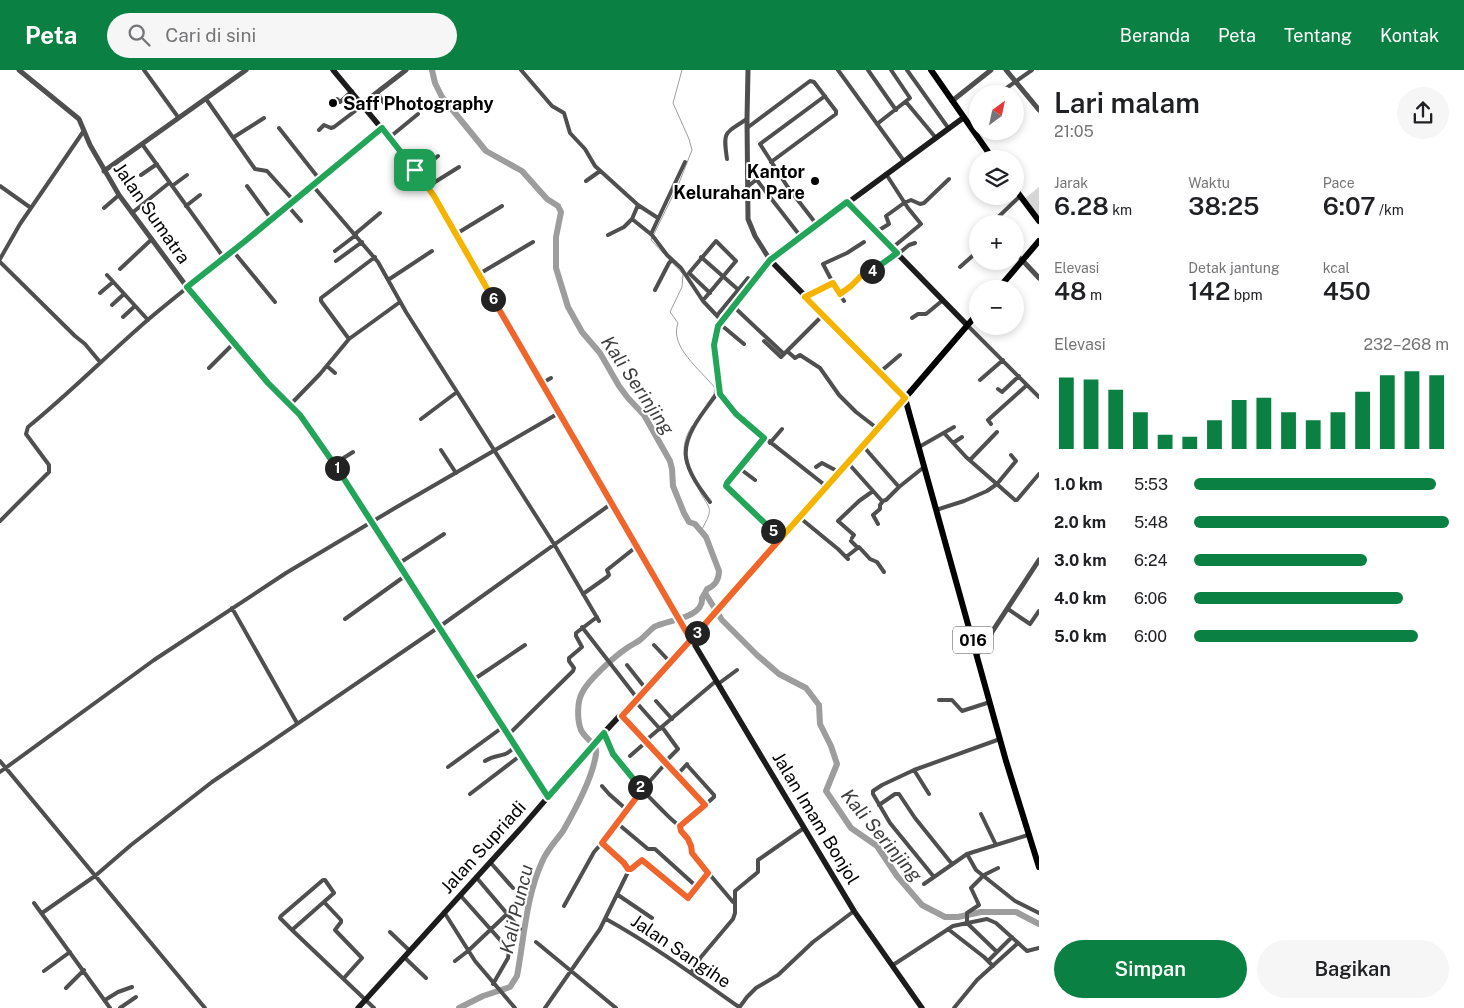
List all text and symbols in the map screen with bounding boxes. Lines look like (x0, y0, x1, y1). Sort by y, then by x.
search box (107, 13, 457, 58)
text: Peta (25, 21, 77, 49)
icon: search (125, 21, 153, 49)
text: Cari di sini (165, 24, 256, 46)
text: Beranda (1120, 25, 1190, 46)
text: Peta (1218, 25, 1256, 46)
text: Tentang (1284, 25, 1352, 46)
text: Kontak (1380, 25, 1439, 46)
north arrow (969, 85, 1024, 140)
map controls (969, 85, 1024, 335)
text: Lari malam (1054, 86, 1200, 119)
button: share (1397, 87, 1449, 139)
place label: Saff Photography (343, 93, 494, 114)
marker: Saff Photography (327, 97, 339, 109)
text: 21:05 (1054, 122, 1094, 141)
pin (394, 149, 436, 191)
button: layers (969, 150, 1024, 205)
icon: arrive (401, 156, 429, 184)
street label: Jalan Sumatra (109, 158, 195, 268)
place label: Kantor Kelurahan Pare (673, 161, 806, 203)
marker: Kantor Kelurahan Pare (809, 175, 821, 187)
text: Jarak (1054, 175, 1088, 191)
text: Waktu (1188, 175, 1230, 191)
text: Pace (1323, 175, 1355, 191)
text: 6.28 (1054, 191, 1109, 221)
text: 38:25 (1188, 191, 1260, 221)
text: 6:07 (1323, 191, 1376, 221)
text: km (1109, 202, 1132, 218)
text: /km (1376, 202, 1404, 218)
button: + (969, 215, 1024, 270)
pin: 4 (860, 258, 884, 284)
text: Elevasi (1054, 260, 1099, 276)
text: Detak jantung (1188, 260, 1280, 276)
text: kcal (1323, 260, 1350, 276)
text: 4 (868, 263, 877, 279)
text: 48 (1054, 276, 1087, 306)
text: 142 (1188, 276, 1230, 306)
text: 450 (1323, 276, 1371, 306)
button: − (969, 280, 1024, 335)
pin: 6 (480, 286, 506, 312)
text: m (1087, 287, 1102, 303)
text: bpm (1230, 287, 1263, 303)
text: 6 (489, 291, 498, 307)
water label: Kali Serinjing (597, 331, 679, 439)
text: Elevasi (1054, 335, 1106, 354)
text: 232–268 m (1363, 335, 1449, 354)
pin: 1 (324, 456, 350, 480)
text: 1 (335, 460, 341, 476)
text: 1.0 km (1054, 475, 1103, 494)
text: 5:53 (1134, 475, 1168, 494)
text: 2.0 km (1054, 513, 1106, 532)
text: 5:48 (1134, 513, 1168, 532)
pin: 5 (760, 518, 786, 544)
text: 5 (769, 523, 778, 539)
text: 3.0 km (1054, 551, 1106, 570)
text: 6:24 (1134, 551, 1167, 570)
text: 4.0 km (1054, 589, 1106, 608)
text: 6:06 (1134, 589, 1167, 608)
pin: 3 (684, 620, 710, 646)
text: 3 (693, 625, 702, 641)
road number: 016 (953, 626, 993, 654)
text: 5.0 km (1054, 627, 1107, 646)
text: 6:00 (1134, 627, 1167, 646)
street label: Jalan Imam Bonjol (768, 748, 864, 888)
pin: 2 (628, 774, 652, 800)
text: 2 (636, 779, 645, 795)
water label: Kali Serinjing (837, 784, 928, 886)
street label: Jalan Supriadi (436, 796, 530, 898)
water label: Kali Puncu (495, 862, 537, 956)
street label: Jalan Sangihe (627, 910, 735, 992)
button: Simpan (1054, 940, 1247, 998)
button: Bagikan (1257, 940, 1449, 998)

